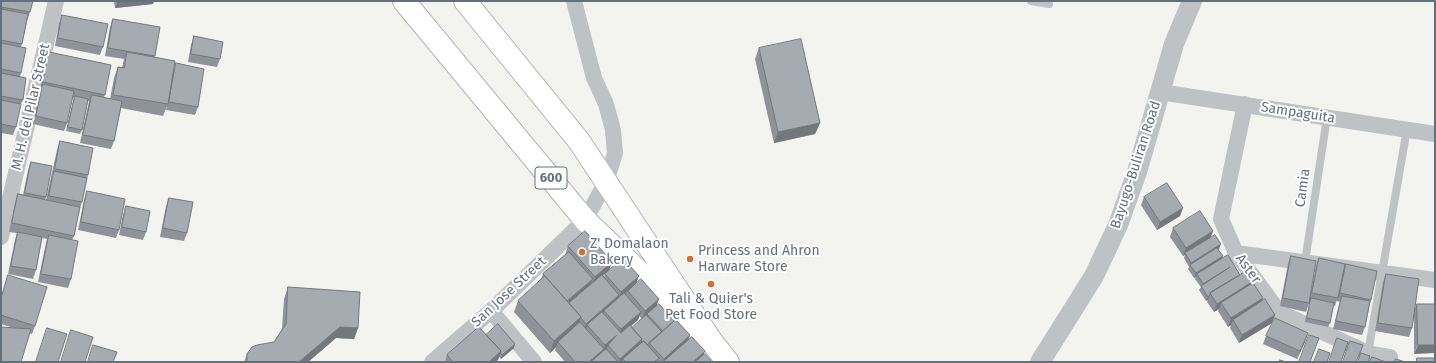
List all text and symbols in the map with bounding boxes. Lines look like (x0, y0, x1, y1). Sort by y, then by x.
street label: M. H. del Pilar Street (8, 42, 54, 172)
street label: Bayugo-Buliran Road (1107, 99, 1165, 231)
street label: Sampaguita (1260, 99, 1336, 127)
road number: 600 (535, 167, 567, 189)
street label: Camia (1292, 168, 1314, 208)
place label: Z' Domalaon Bakery (590, 236, 669, 268)
place label: Princess and Ahron Harware Store (698, 243, 820, 276)
marker: Z' Domalaon Bakery (577, 247, 587, 257)
street label: Aster (1232, 251, 1264, 287)
street label: San Jose Street (468, 253, 550, 331)
marker: Princess and Ahron Harware Store (685, 254, 695, 264)
marker: Tali & Quier's Pet Food Store (706, 279, 716, 289)
place label: Tali & Quier's Pet Food Store (665, 291, 757, 324)

